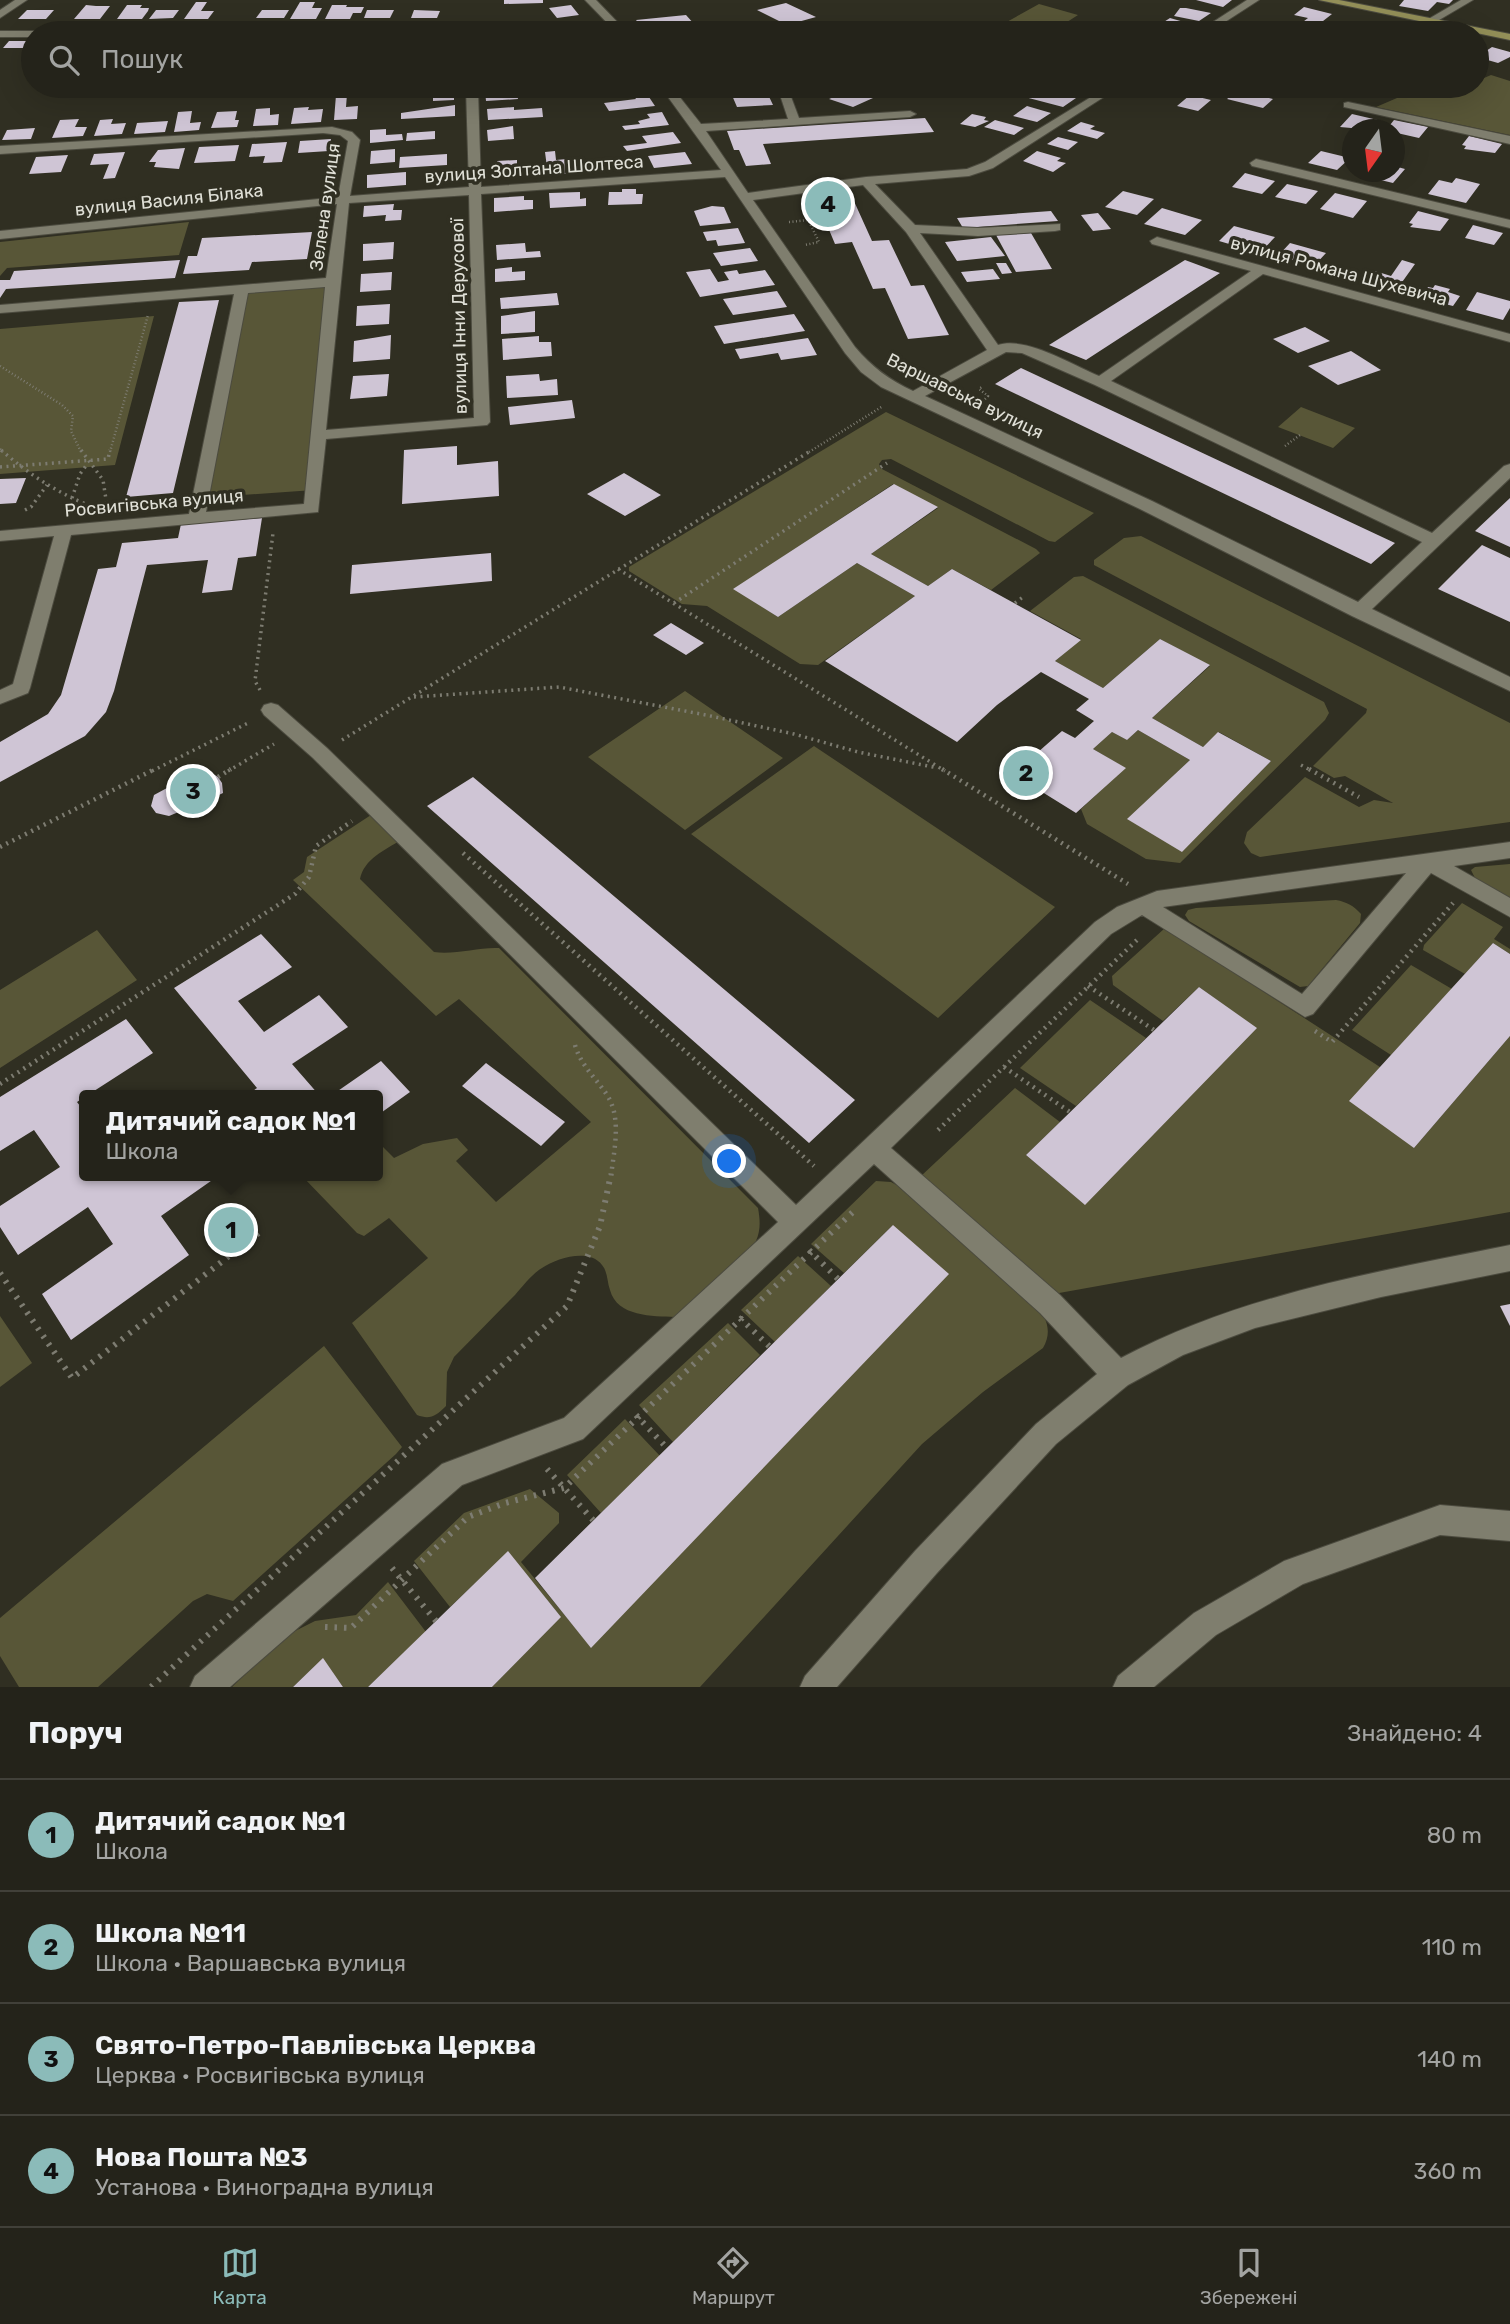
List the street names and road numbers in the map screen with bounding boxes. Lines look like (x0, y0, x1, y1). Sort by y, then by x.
street label: Зелена вулиця (305, 142, 345, 272)
street label: вулиця Золтана Шолтеса (424, 150, 644, 188)
street label: вулиця Василя Білака (74, 179, 264, 221)
street label: вулиця Інни Дерусової (446, 217, 472, 414)
street label: вулиця Романа Шухевича (1228, 231, 1450, 311)
street label: Варшавська вулиця (883, 349, 1047, 443)
street label: Росвигівська вулиця (63, 484, 245, 522)

